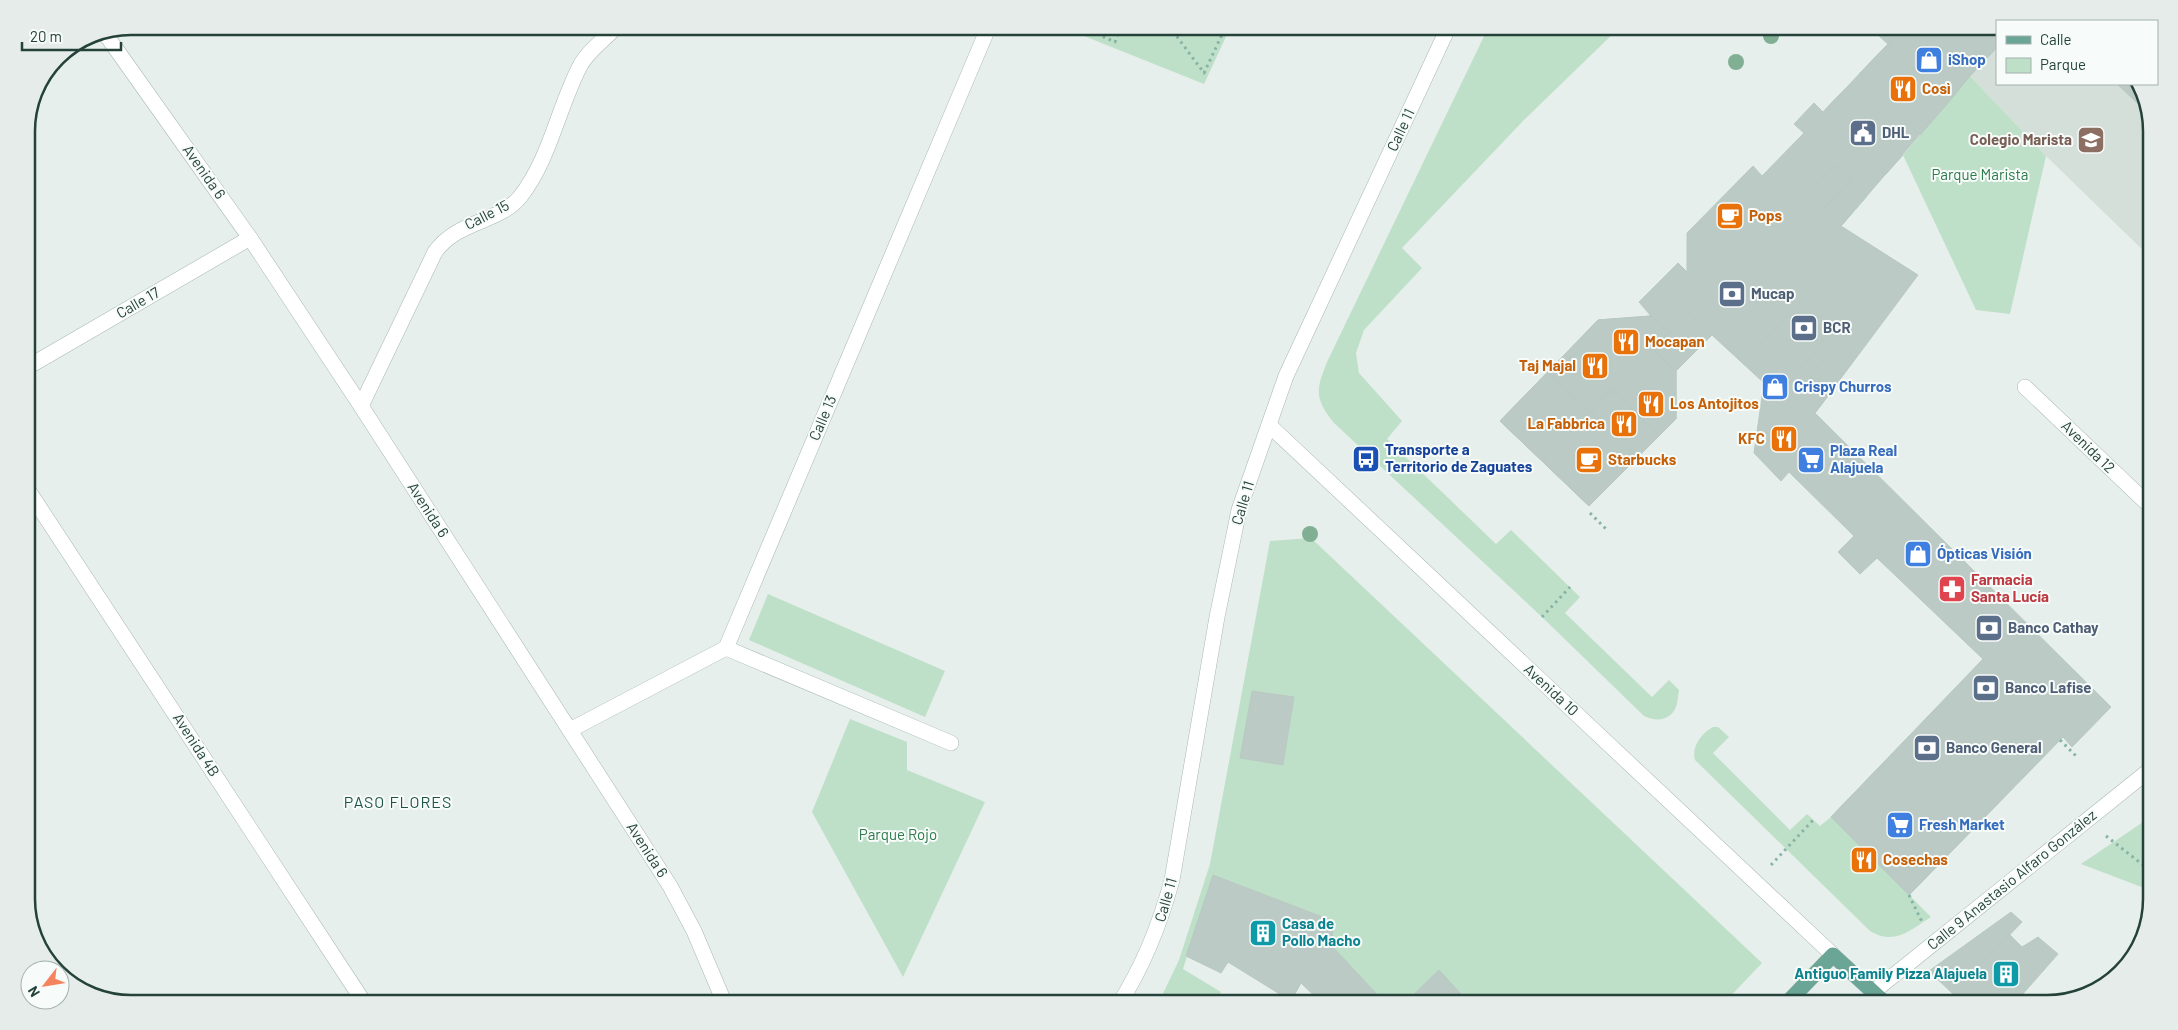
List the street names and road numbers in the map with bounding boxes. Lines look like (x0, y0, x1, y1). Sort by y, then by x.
street label: Calle 11 (1382, 105, 1418, 154)
street label: Avenida 6 (180, 141, 230, 202)
street label: Calle 15 (461, 195, 512, 233)
street label: Calle 17 (113, 283, 162, 322)
street label: Calle 13 (805, 392, 840, 443)
street label: Avenida 12 (2058, 416, 2119, 476)
street label: Avenida 6 (404, 479, 453, 540)
street label: Calle 11 (1227, 479, 1257, 527)
street label: Avenida 10 (1521, 659, 1583, 719)
street label: Avenida 4B (170, 709, 224, 780)
street label: Calle 9 Anastasio Alfaro González (1923, 805, 2100, 953)
street label: Avenida 6 (623, 819, 672, 880)
street label: Calle 11 (1150, 876, 1180, 924)

